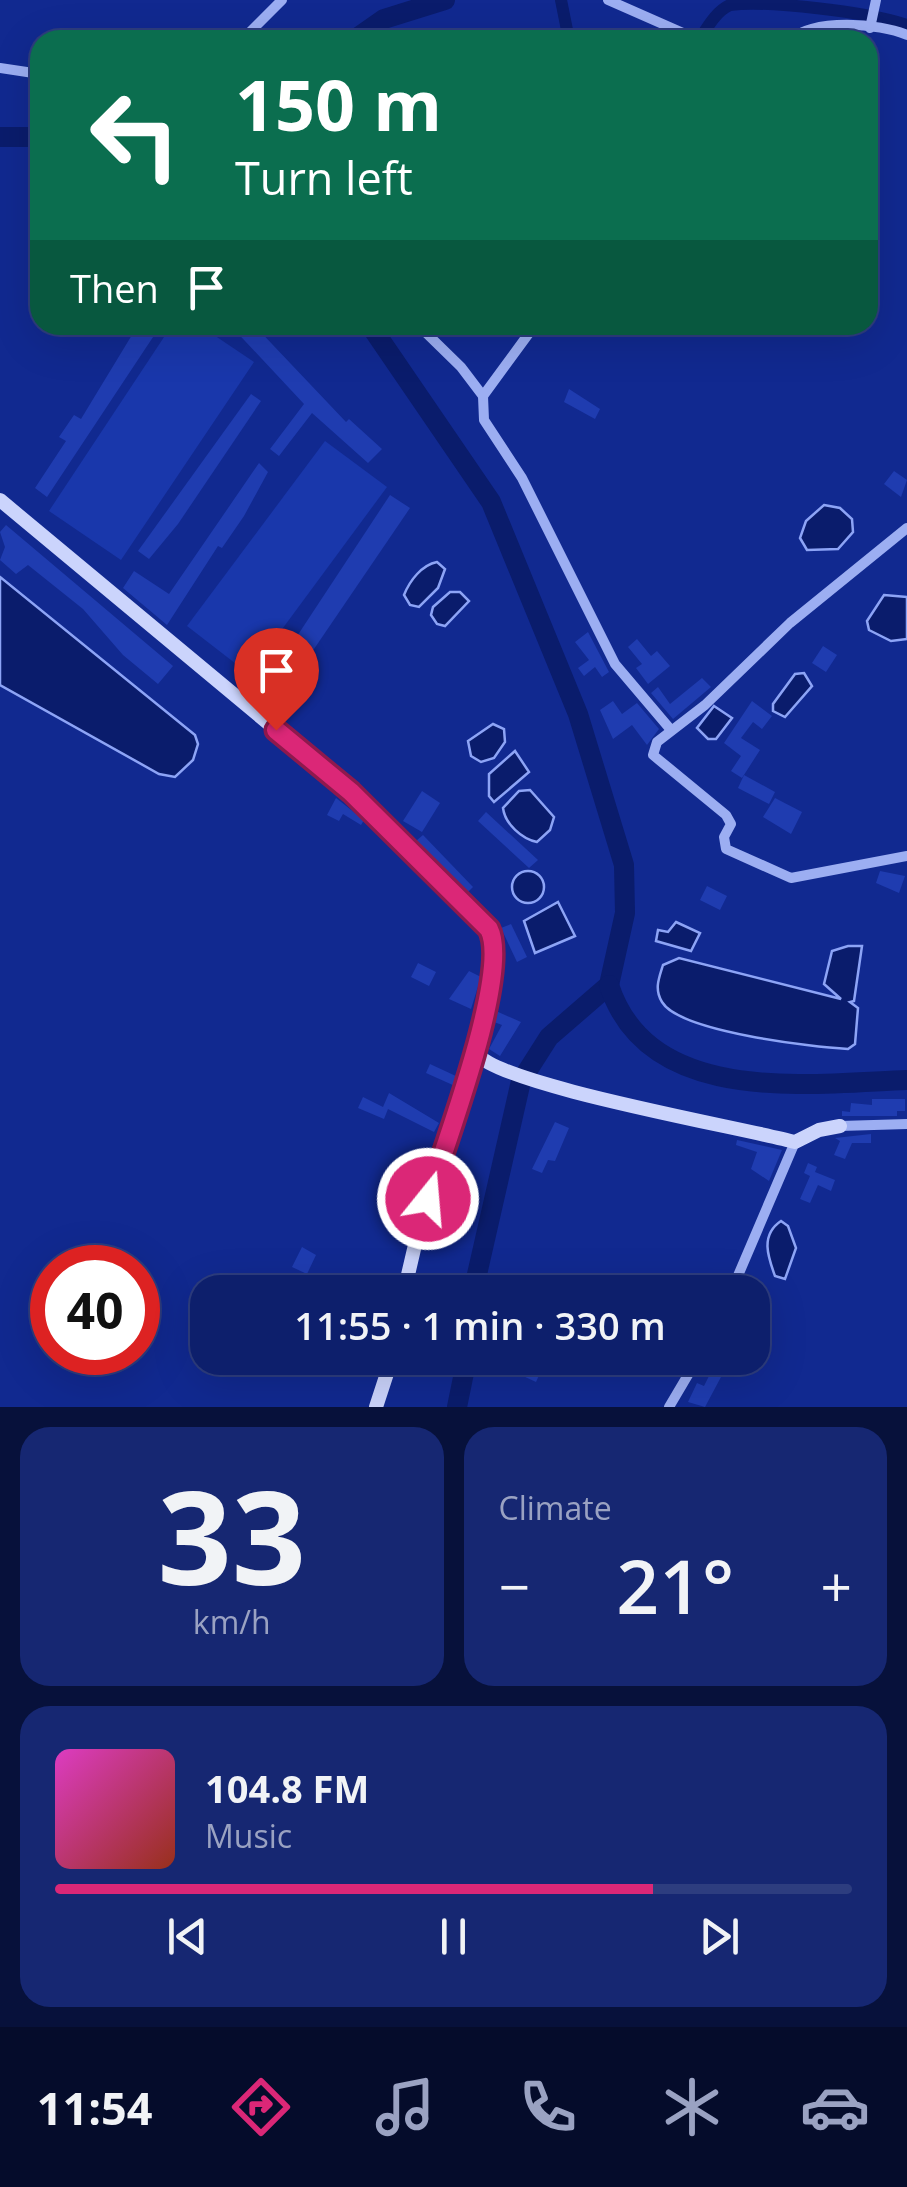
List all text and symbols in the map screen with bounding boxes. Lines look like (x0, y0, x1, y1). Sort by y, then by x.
text: 150 m (235, 56, 442, 152)
icon: left (70, 70, 200, 200)
text: Turn left (235, 147, 413, 208)
icon: arrive (179, 260, 234, 315)
text: Then (70, 262, 159, 314)
pin (234, 628, 319, 731)
icon: arrive (249, 643, 304, 698)
position arrow (376, 1147, 480, 1251)
speed limit sign: 40 (30, 1245, 160, 1375)
text: 11:55 · 1 min · 330 m (294, 1299, 666, 1351)
text: 33 (157, 1446, 306, 1623)
text: Climate (499, 1486, 612, 1529)
text: 21° (616, 1534, 734, 1636)
text: − (499, 1548, 530, 1623)
text: + (821, 1548, 852, 1623)
text: km/h (193, 1600, 271, 1643)
text: 104.8 FM (205, 1762, 369, 1814)
text: Music (205, 1814, 292, 1857)
icon: previous (160, 1909, 215, 1964)
icon: pause (426, 1909, 481, 1964)
icon: next (692, 1909, 747, 1964)
icon: directions (226, 2072, 296, 2142)
icon: music (370, 2072, 440, 2142)
icon: phone (513, 2072, 583, 2142)
icon: climate (657, 2072, 727, 2142)
icon: car (800, 2072, 870, 2142)
text: 11:54 (37, 2077, 153, 2138)

